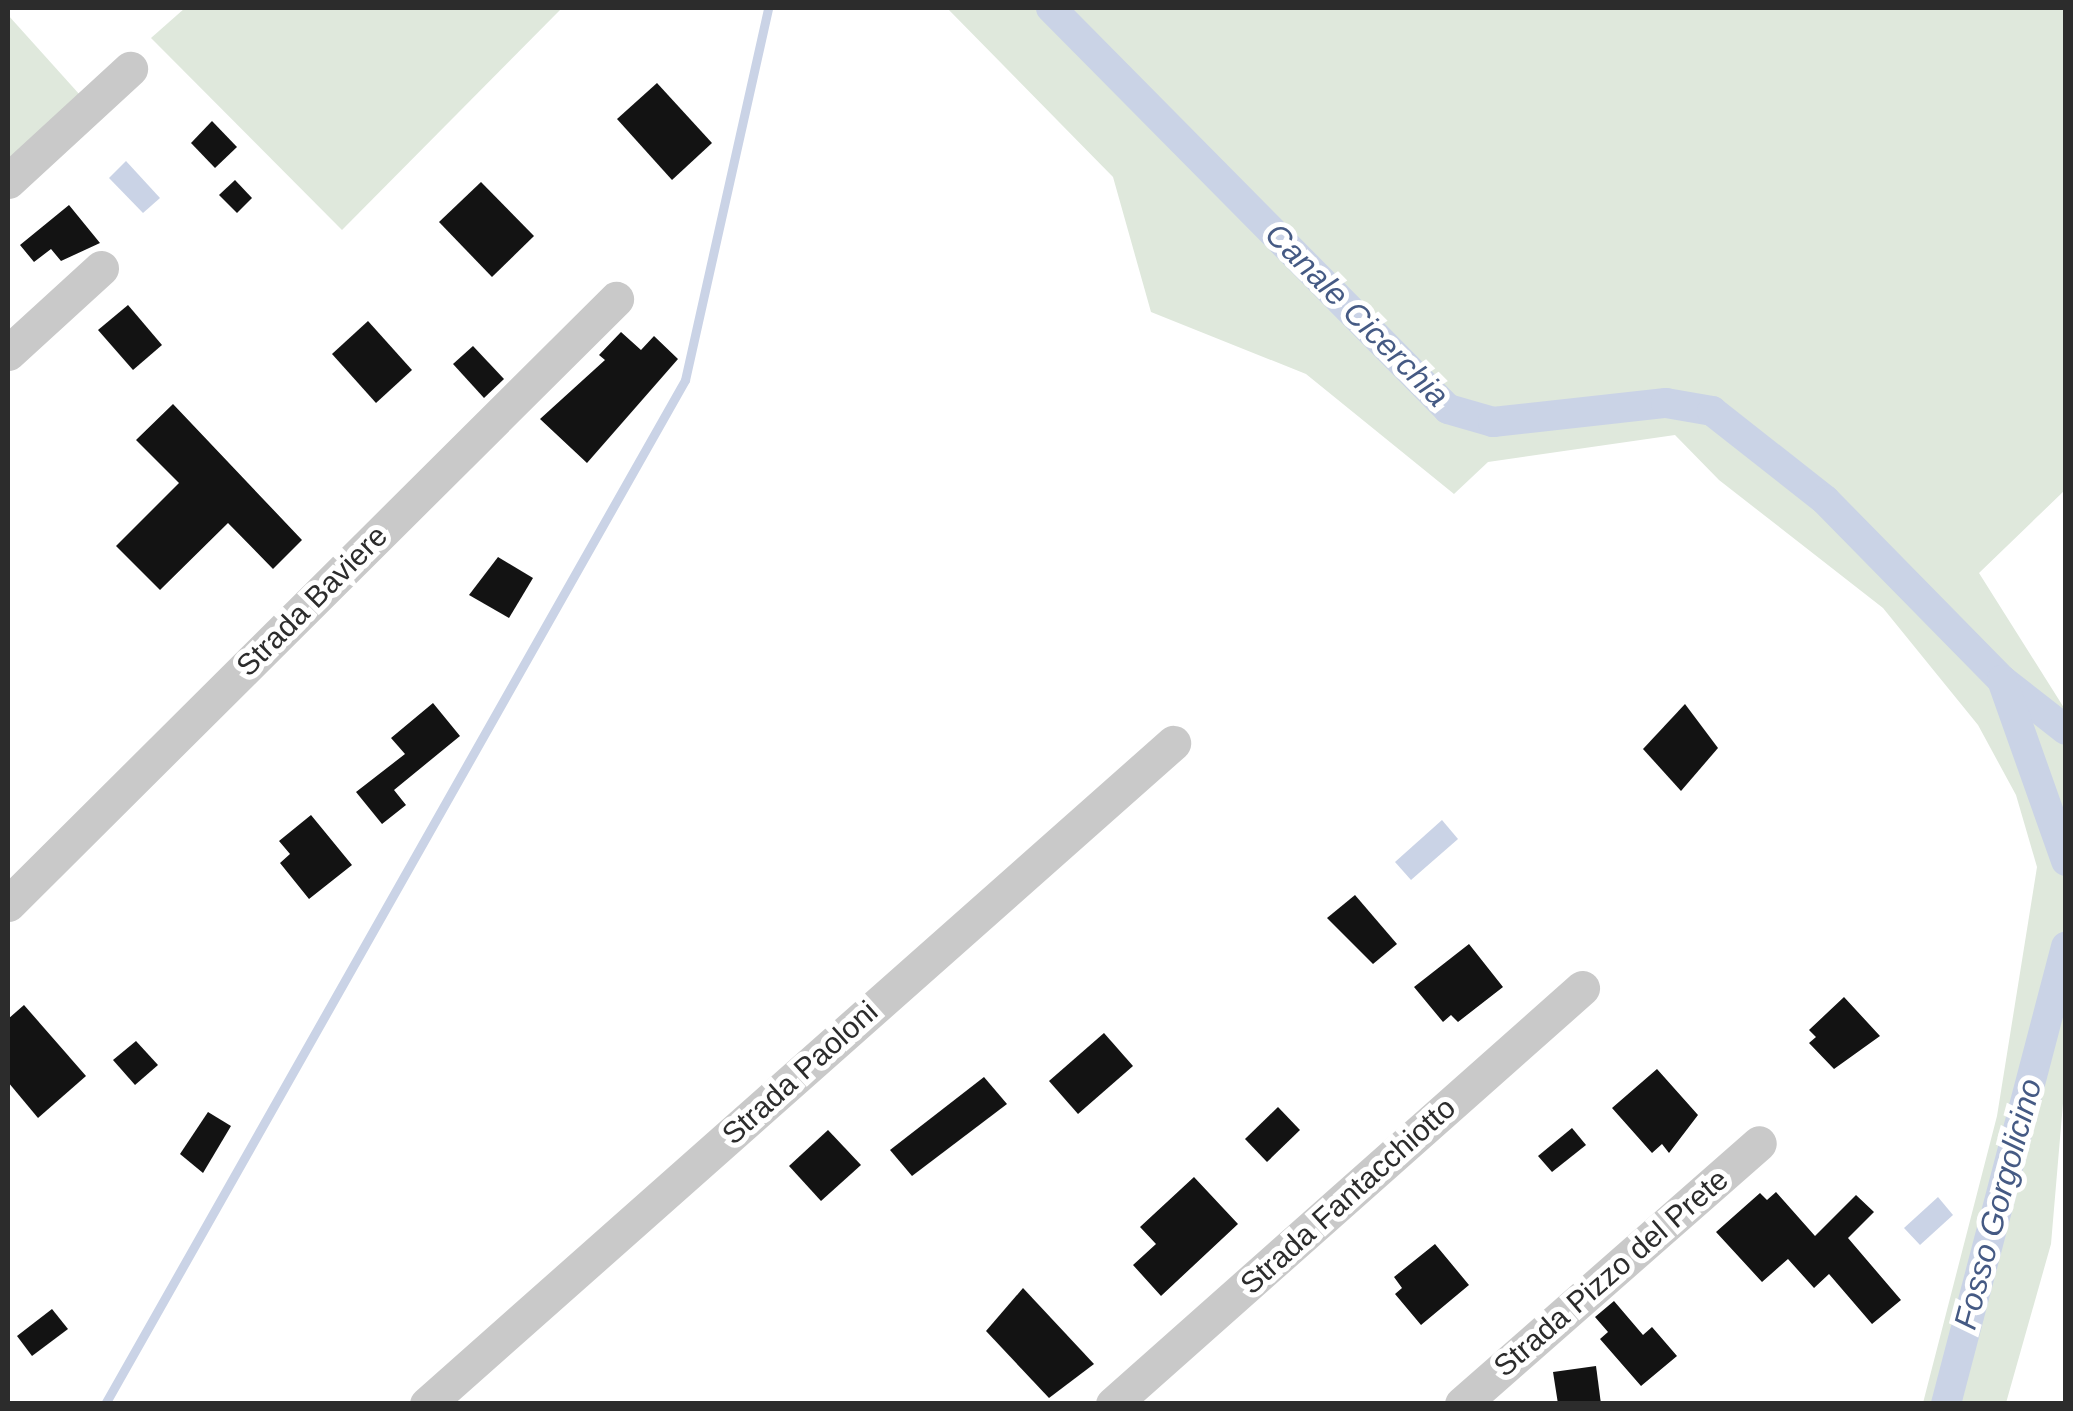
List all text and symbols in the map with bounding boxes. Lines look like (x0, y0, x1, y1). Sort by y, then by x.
water label: Canale Cicerchia (1257, 215, 1457, 415)
street label: Strada Baviere (229, 518, 395, 684)
street label: Strada Paoloni (715, 994, 885, 1152)
water label: Fosso Gorgolicino (1946, 1074, 2050, 1334)
street label: Strada Fantacchiotto (1233, 1090, 1463, 1302)
street label: Strada Pizzo del Prete (1487, 1162, 1735, 1384)

